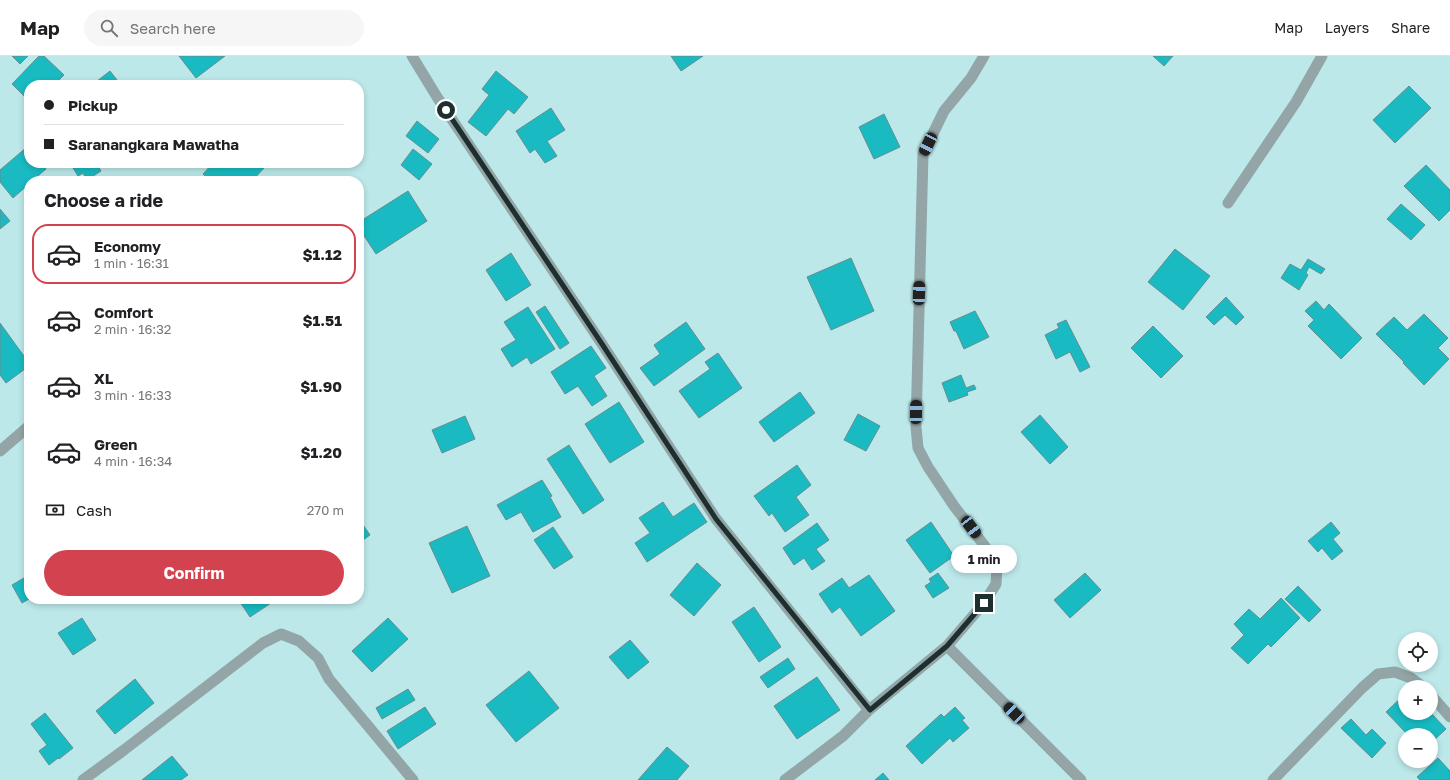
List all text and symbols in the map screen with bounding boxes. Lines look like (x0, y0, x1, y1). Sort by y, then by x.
search box (84, 10, 364, 46)
text: Map (20, 16, 60, 39)
icon: search (98, 17, 120, 39)
text: Search here (130, 19, 216, 37)
text: Map (1274, 19, 1303, 36)
text: Layers (1325, 19, 1369, 36)
text: Share (1391, 19, 1430, 36)
text: Pickup (68, 96, 118, 114)
route start (437, 101, 455, 119)
car (917, 131, 939, 157)
text: Saranangkara Mawatha (68, 135, 239, 153)
text: Choose a ride (44, 189, 163, 211)
icon: car (46, 236, 82, 272)
text: Economy (94, 237, 161, 255)
text: $1.12 (303, 245, 342, 263)
text: 1 min · 16:31 (94, 255, 169, 271)
car (913, 281, 925, 305)
icon: car (46, 302, 82, 338)
text: Comfort (94, 303, 153, 321)
text: $1.51 (303, 311, 342, 329)
text: 2 min · 16:32 (94, 321, 171, 337)
icon: car (46, 368, 82, 404)
text: XL (94, 369, 113, 387)
text: $1.90 (300, 377, 342, 395)
text: 3 min · 16:33 (94, 387, 172, 403)
car (910, 400, 922, 424)
icon: car (46, 434, 82, 470)
text: Green (94, 435, 137, 453)
text: $1.20 (301, 443, 342, 461)
text: 4 min · 16:34 (94, 453, 172, 469)
icon: cash (44, 499, 66, 521)
text: Cash (76, 501, 112, 519)
text: 270 m (307, 502, 344, 518)
car (959, 514, 983, 540)
callout: 1 min (951, 545, 1017, 573)
button: Confirm (44, 550, 344, 596)
text: 1 min (968, 551, 1000, 567)
route end (975, 594, 993, 612)
map controls (1398, 632, 1438, 768)
button: locate (1398, 632, 1438, 672)
button: + (1398, 680, 1438, 720)
car (1001, 700, 1027, 726)
button: − (1398, 728, 1438, 768)

